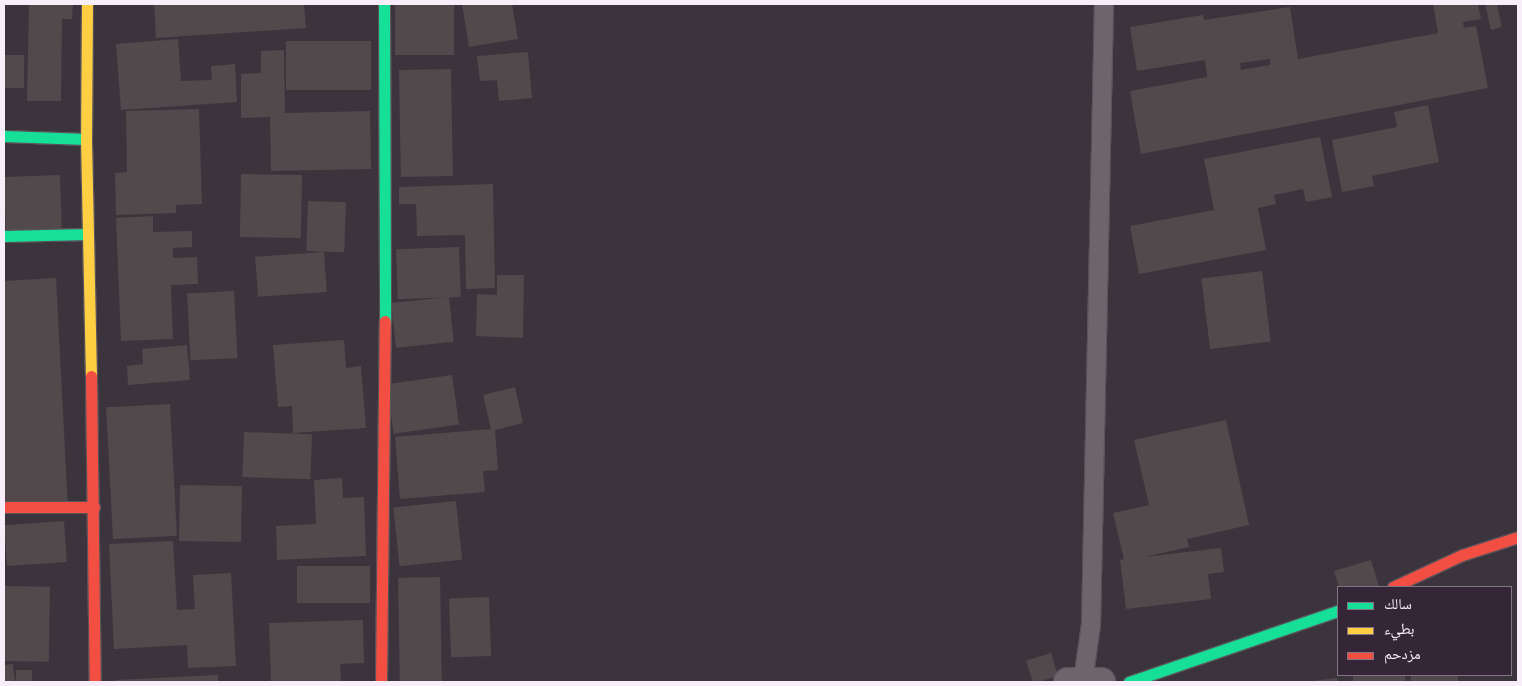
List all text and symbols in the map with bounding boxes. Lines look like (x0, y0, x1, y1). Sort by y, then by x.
legend (1337, 586, 1512, 676)
text: سالك (1384, 595, 1412, 613)
text: بطيء (1384, 620, 1414, 638)
text: مزدحم (1384, 645, 1421, 663)

